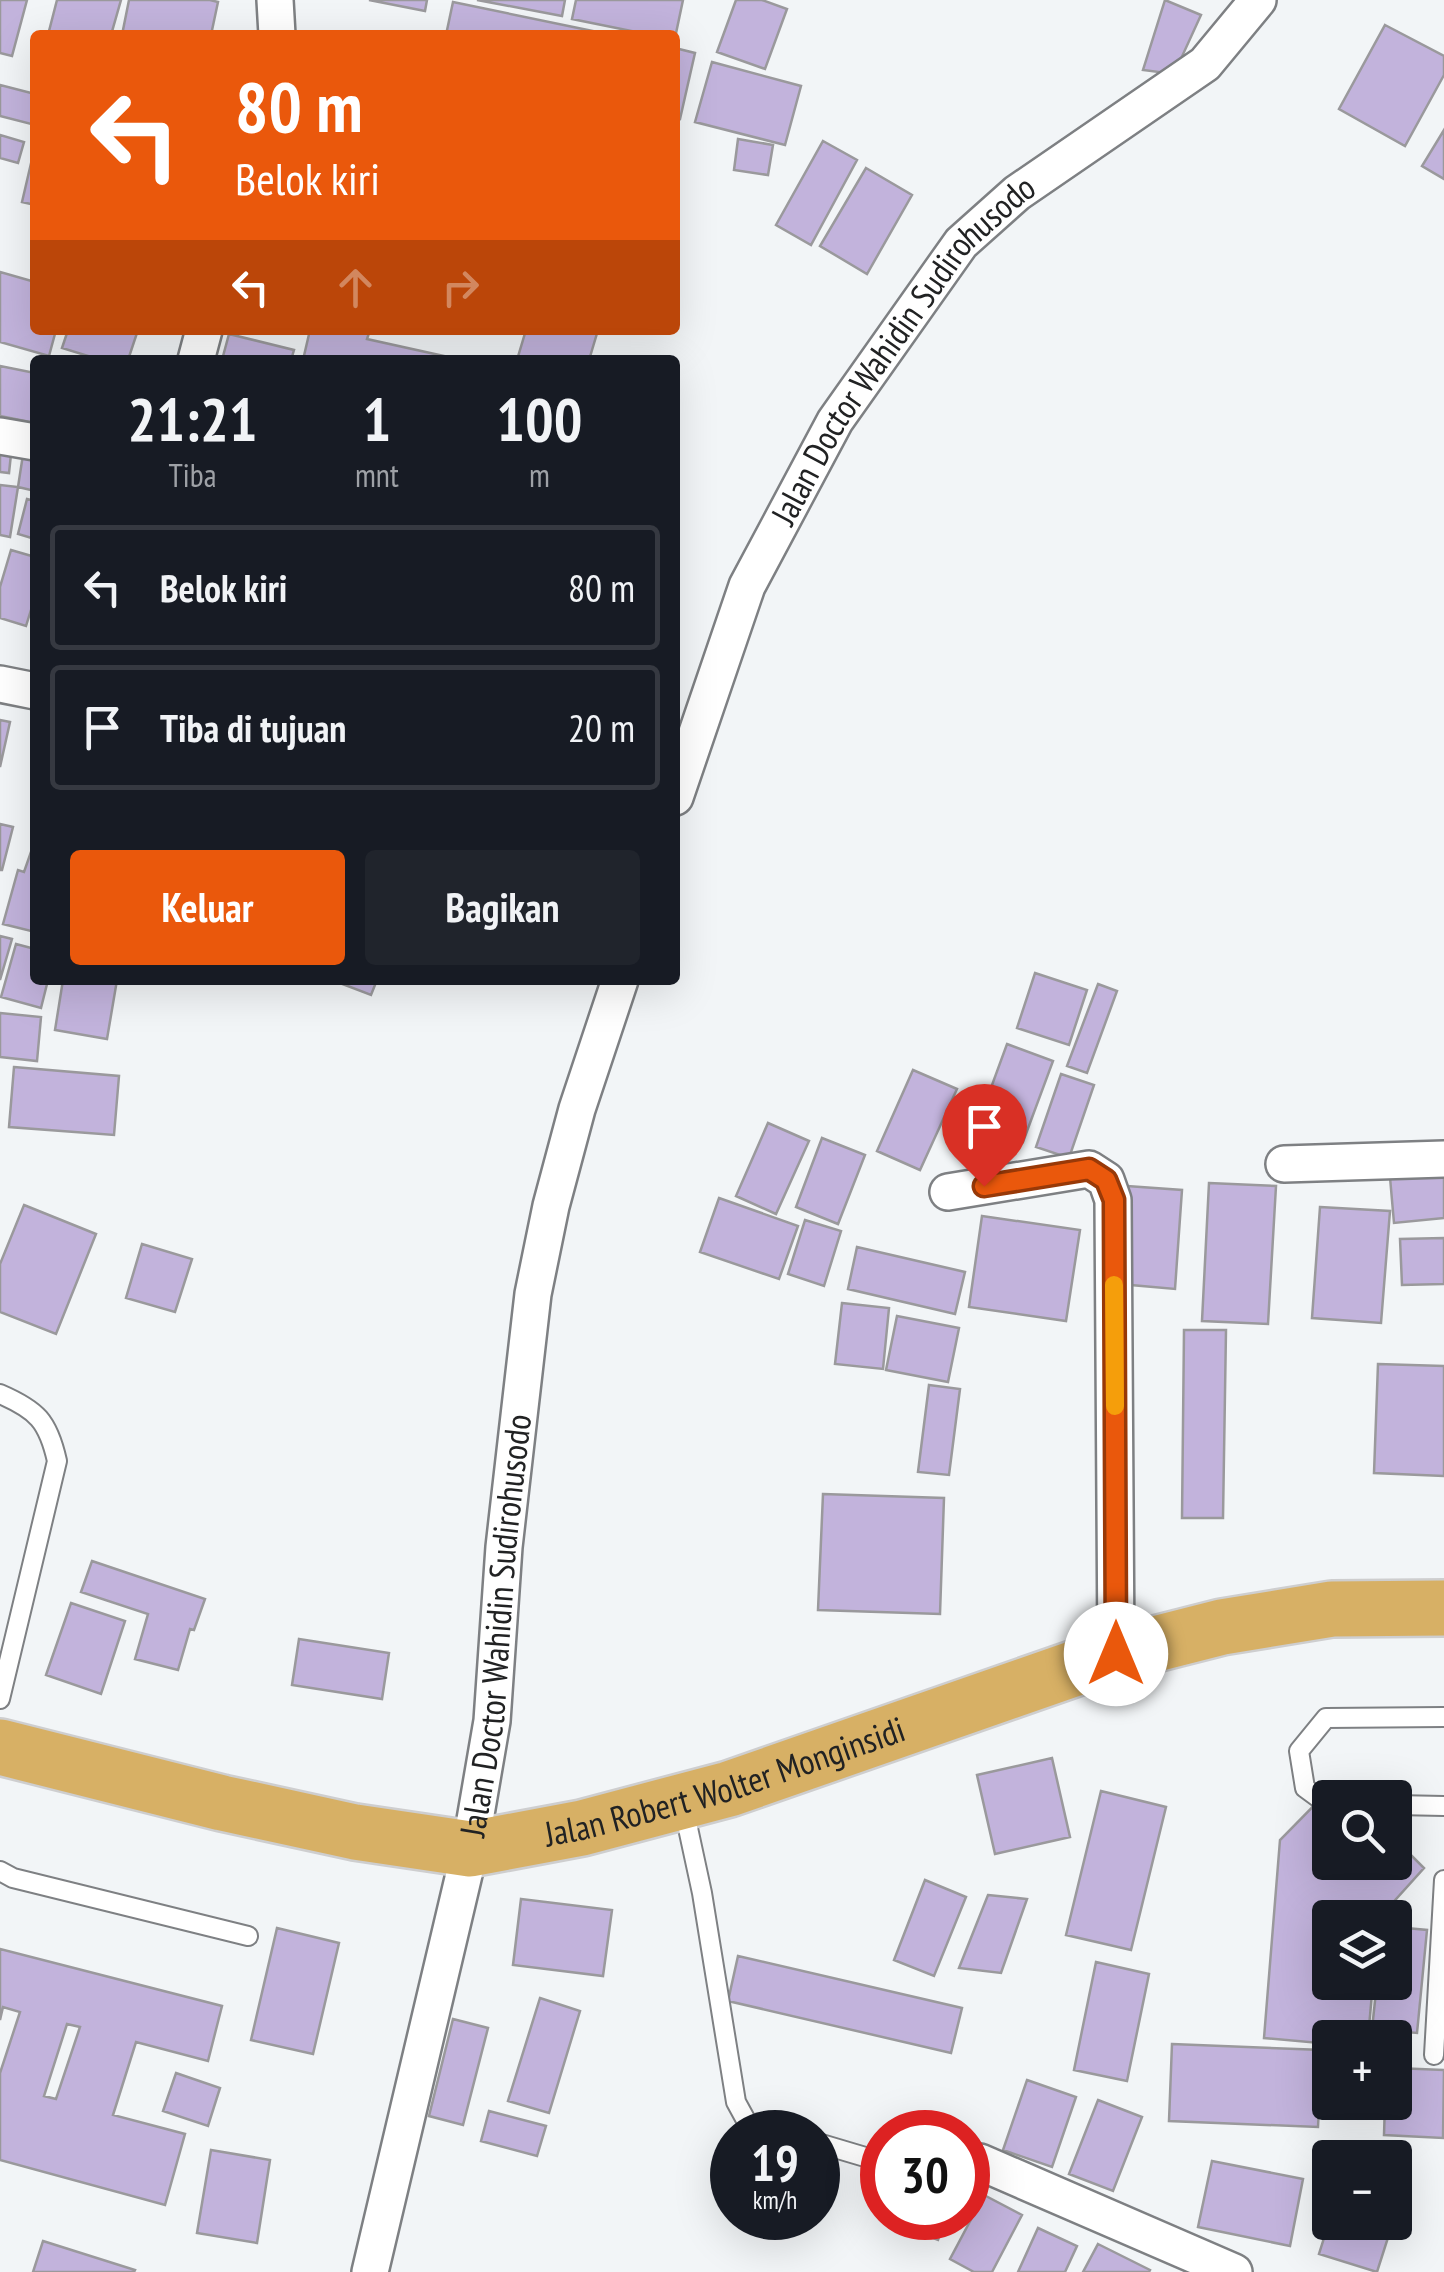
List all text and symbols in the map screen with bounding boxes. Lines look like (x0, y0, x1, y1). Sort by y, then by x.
text: 80 m (235, 61, 363, 151)
icon: left (70, 70, 200, 200)
text: Belok kiri (235, 149, 380, 207)
street label: Jalan Doctor Wahidin Sudirohusodo (760, 163, 1044, 533)
icon: left (223, 260, 278, 315)
icon: ahead (328, 260, 383, 315)
icon: right (433, 260, 488, 315)
text: 21:21 (128, 380, 257, 458)
text: 1 (363, 380, 391, 458)
text: 100 (496, 380, 582, 458)
text: Tiba (169, 454, 216, 496)
text: mnt (355, 454, 399, 496)
text: m (529, 454, 550, 496)
icon: left (75, 560, 130, 615)
text: Belok kiri (160, 563, 287, 612)
text: 80 m (568, 563, 635, 612)
icon: arrive (75, 700, 130, 755)
text: Tiba di tujuan (160, 703, 346, 752)
text: 20 m (568, 703, 635, 752)
button: Keluar (70, 850, 345, 965)
button: Bagikan (365, 850, 640, 965)
pin (942, 1084, 1027, 1187)
icon: arrive (957, 1099, 1012, 1154)
street label: Jalan Doctor Wahidin Sudirohusodo (448, 1412, 541, 1841)
position arrow (1064, 1602, 1168, 1706)
street label: Jalan Robert Wolter Monginsidi (540, 1706, 911, 1857)
map controls (1312, 1780, 1412, 2240)
button: search (1312, 1780, 1412, 1880)
button: layers (1312, 1900, 1412, 2000)
button: + (1312, 2020, 1412, 2120)
speed limit sign: 30 (860, 2110, 990, 2240)
text: 19 (751, 2130, 799, 2195)
button: − (1312, 2140, 1412, 2240)
text: km/h (753, 2184, 797, 2216)

